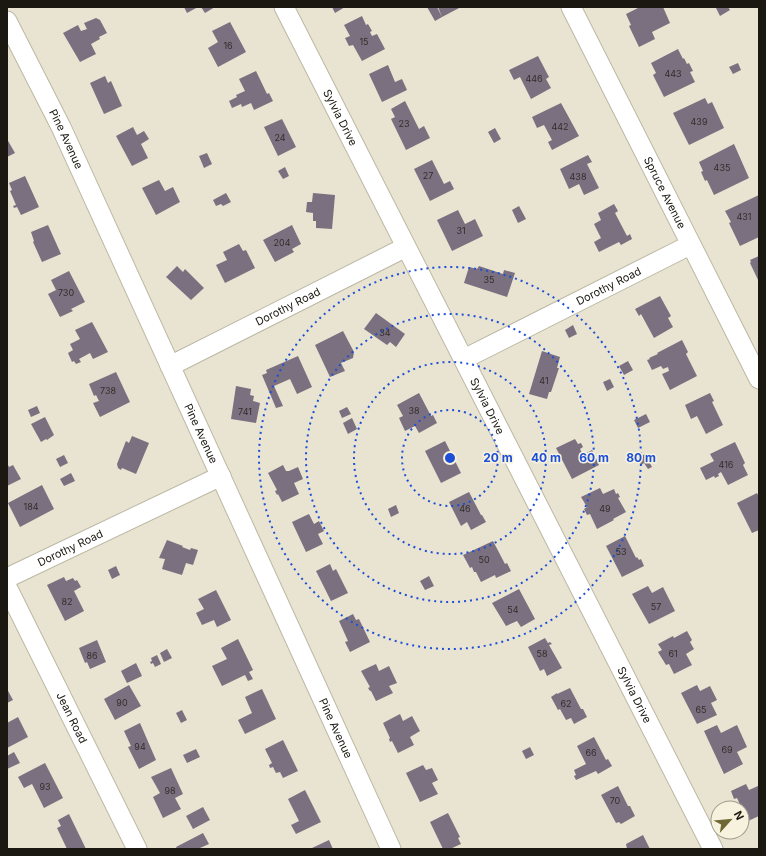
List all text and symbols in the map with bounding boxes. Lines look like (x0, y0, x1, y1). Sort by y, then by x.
house number: 15 (359, 36, 369, 47)
house number: 16 (223, 40, 233, 51)
house number: 443 (664, 68, 682, 79)
house number: 446 (525, 73, 543, 84)
street label: Sylvia Drive (320, 87, 360, 148)
street label: Pine Avenue (46, 107, 86, 171)
house number: 439 (691, 116, 708, 127)
house number: 23 (398, 118, 410, 129)
house number: 442 (551, 121, 569, 132)
house number: 24 (274, 132, 286, 143)
street label: Spruce Avenue (641, 154, 689, 231)
house number: 435 (714, 162, 730, 173)
house number: 27 (423, 170, 433, 181)
house number: 438 (570, 171, 587, 182)
house number: 431 (736, 211, 752, 222)
house number: 31 (456, 225, 466, 236)
house number: 204 (274, 237, 291, 248)
street label: Dorothy Road (574, 264, 643, 308)
house number: 35 (483, 274, 495, 285)
street label: Dorothy Road (253, 284, 323, 329)
house number: 730 (58, 287, 74, 298)
house number: 34 (379, 327, 391, 338)
house number: 41 (539, 375, 549, 386)
street label: Sylvia Drive (467, 376, 508, 437)
house number: 738 (100, 385, 116, 396)
street label: Pine Avenue (181, 401, 221, 466)
house number: 38 (408, 405, 420, 416)
house number: 741 (238, 406, 252, 417)
text: 20 m (483, 450, 513, 465)
text: 40 m (531, 450, 561, 465)
text: 60 m (579, 450, 609, 465)
text: 80 m (626, 450, 656, 465)
centre of rings (443, 451, 457, 465)
house number: 416 (719, 459, 734, 470)
house number: 184 (23, 501, 39, 512)
house number: 46 (459, 503, 471, 514)
house number: 49 (599, 503, 611, 514)
street label: Dorothy Road (35, 526, 105, 569)
house number: 53 (615, 546, 627, 557)
house number: 50 (478, 554, 490, 565)
house number: 82 (61, 596, 73, 607)
house number: 57 (651, 601, 661, 612)
house number: 54 (507, 604, 519, 615)
house number: 58 (536, 648, 548, 659)
house number: 61 (668, 648, 678, 659)
house number: 86 (86, 650, 98, 661)
street label: Sylvia Drive (614, 664, 655, 725)
street label: Jean Road (53, 690, 90, 746)
street label: Pine Avenue (316, 696, 356, 760)
house number: 90 (116, 697, 128, 708)
house number: 62 (560, 698, 572, 709)
house number: 65 (695, 704, 707, 715)
house number: 94 (134, 741, 146, 752)
house number: 69 (721, 744, 733, 755)
house number: 66 (585, 747, 597, 758)
house number: 93 (39, 781, 51, 792)
house number: 98 (164, 785, 176, 796)
house number: 70 (610, 795, 621, 806)
north arrow (710, 800, 750, 840)
text: N (731, 809, 747, 822)

